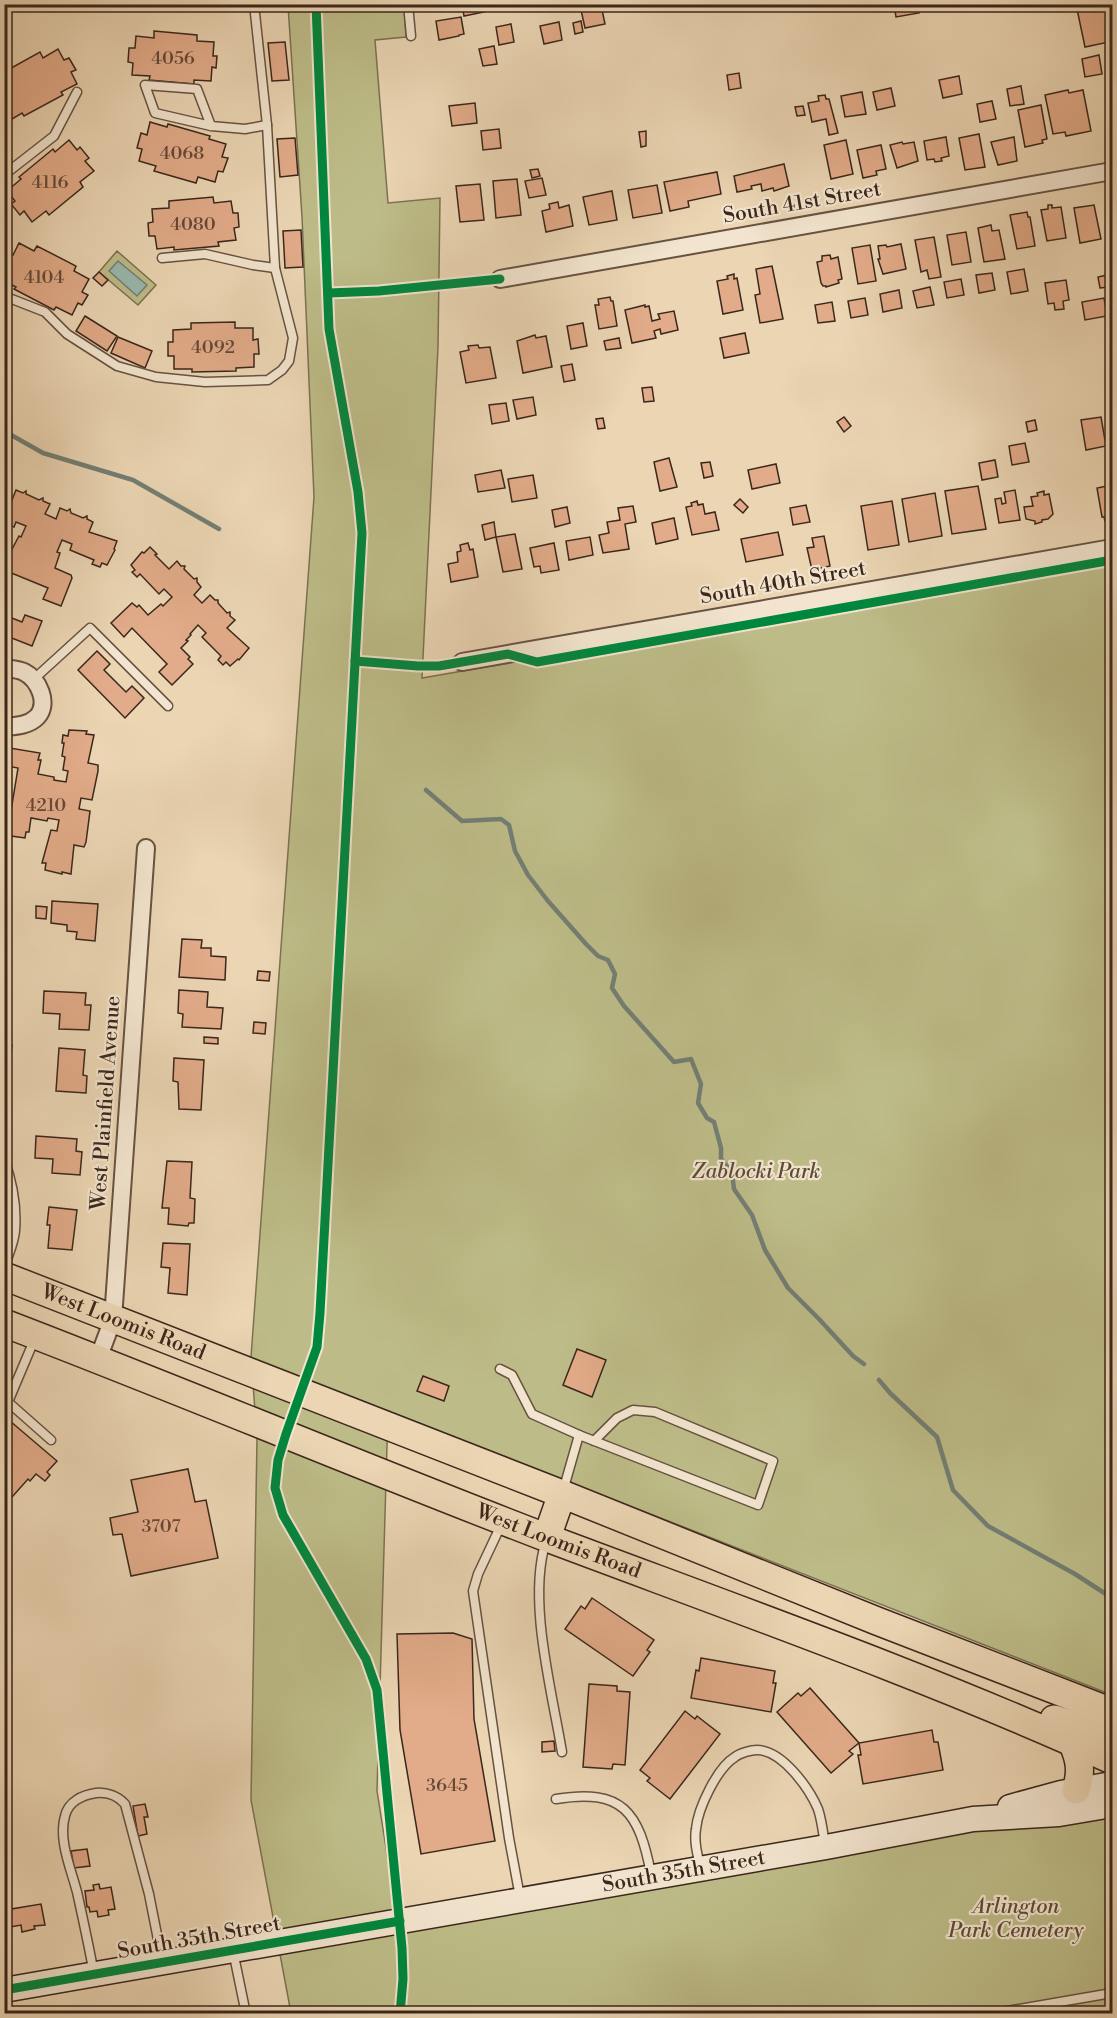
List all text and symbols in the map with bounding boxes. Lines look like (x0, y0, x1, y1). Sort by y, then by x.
house number: 4056 (151, 47, 195, 70)
house number: 4068 (160, 142, 204, 165)
house number: 4116 (31, 171, 69, 194)
street label: South 41st Street (721, 176, 884, 230)
house number: 4080 (170, 213, 216, 236)
house number: 4104 (24, 266, 65, 289)
house number: 4092 (191, 336, 235, 359)
street label: South 40th Street (698, 555, 869, 610)
house number: 4210 (26, 794, 66, 817)
street label: West Plainfield Avenue (85, 995, 126, 1212)
park label: Zablocki Park (692, 1159, 820, 1185)
street label: West Loomis Road (36, 1278, 209, 1366)
street label: West Loomis Road (471, 1498, 645, 1585)
house number: 3707 (141, 1515, 181, 1538)
house number: 3645 (426, 1774, 468, 1797)
street label: South 35th Street (600, 1845, 768, 1899)
park label: Arlington Park Cemetery (947, 1894, 1085, 1944)
street label: South 35th Street (115, 1911, 283, 1965)

